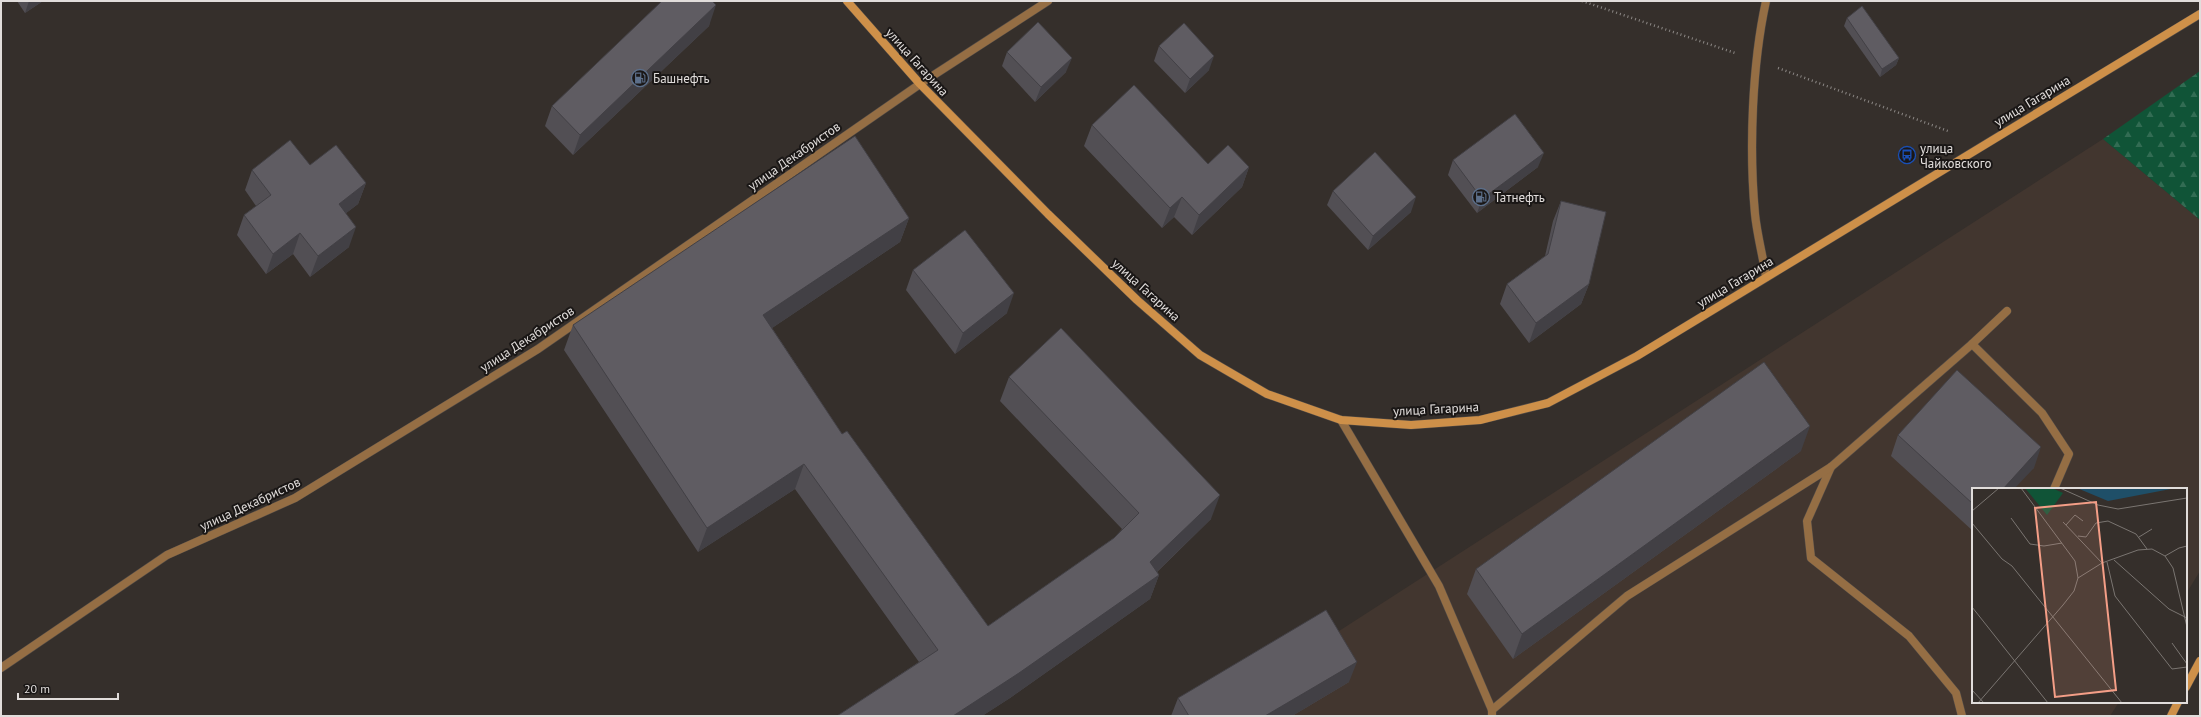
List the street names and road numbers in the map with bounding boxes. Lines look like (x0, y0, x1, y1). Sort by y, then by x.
street label: улица Гагарина (882, 24, 952, 100)
street label: улица Гагарина (1991, 72, 2073, 130)
street label: улица Декабристов (744, 118, 844, 194)
street label: улица Гагарина (1694, 253, 1776, 311)
street label: улица Гагарина (1108, 255, 1184, 325)
street label: улица Декабристов (477, 302, 577, 376)
street label: улица Гагарина (1393, 398, 1479, 420)
street label: улица Декабристов (197, 473, 303, 535)

